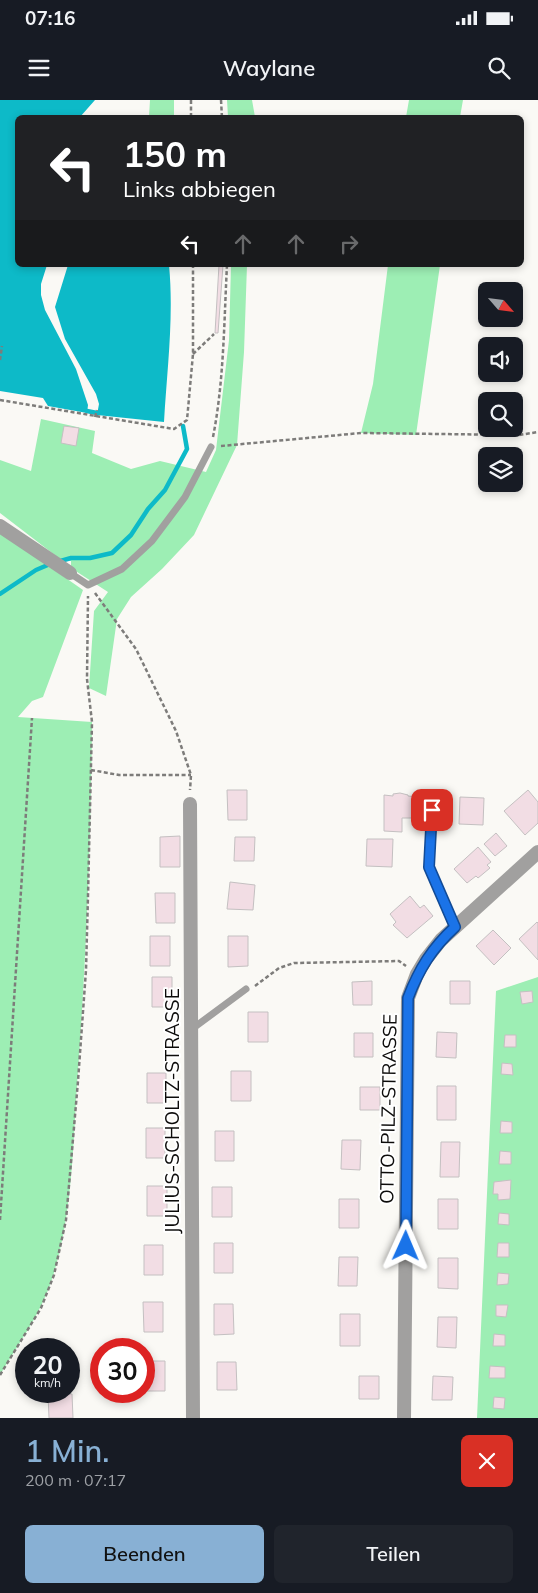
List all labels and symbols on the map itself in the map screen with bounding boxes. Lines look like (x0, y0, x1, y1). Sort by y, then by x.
north arrow (478, 282, 522, 328)
pin (411, 789, 453, 831)
street label: JULIUS-SCHOLTZ-STRASSE (160, 988, 184, 1234)
street label: OTTO-PILZ-STRASSE (374, 1014, 402, 1204)
position arrow (379, 1219, 431, 1271)
speed limit sign: 30 (90, 1338, 155, 1403)

